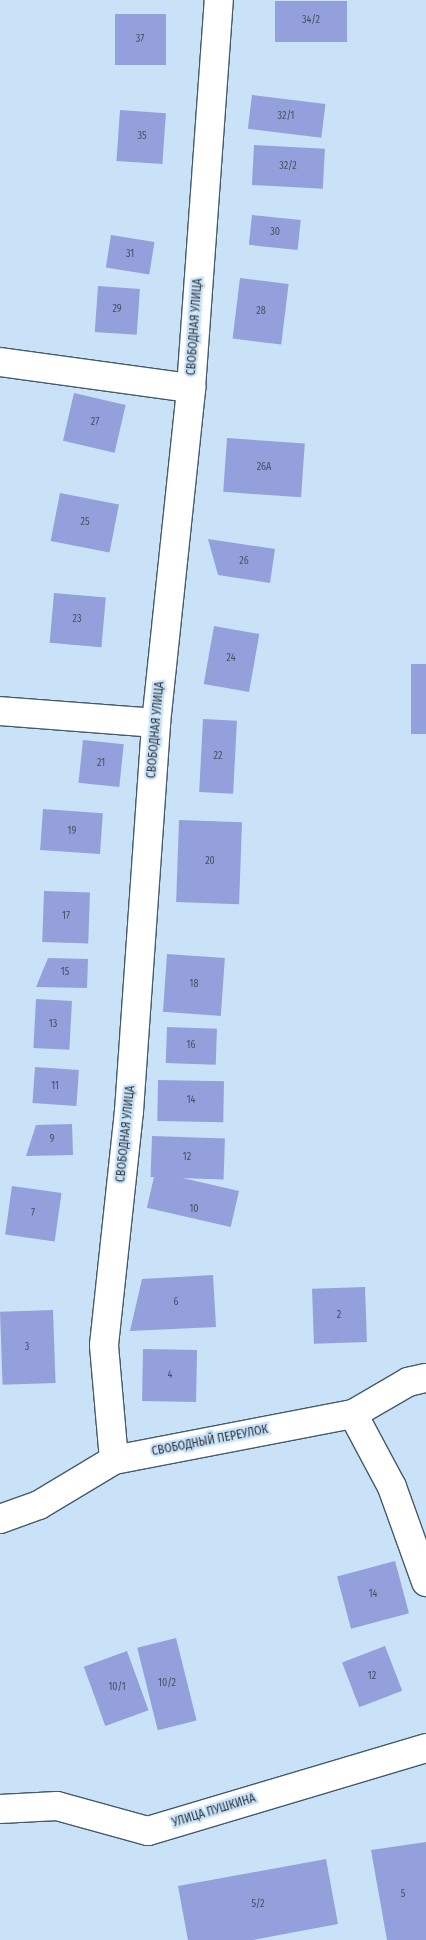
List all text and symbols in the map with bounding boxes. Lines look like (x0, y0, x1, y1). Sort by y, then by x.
house number: 34/2 (302, 15, 320, 27)
house number: 37 (136, 34, 144, 46)
house number: 32/1 (278, 111, 294, 123)
house number: 35 (137, 131, 147, 143)
house number: 32/2 (279, 161, 297, 173)
house number: 30 (270, 227, 280, 239)
house number: 31 (126, 249, 134, 261)
street label: СВОБОДНАЯ УЛИЦА (184, 278, 206, 376)
house number: 29 (112, 304, 122, 316)
house number: 28 (256, 306, 266, 318)
house number: 27 (91, 417, 99, 429)
house number: 26А (257, 462, 271, 474)
house number: 25 (81, 517, 89, 529)
house number: 26 (239, 556, 249, 568)
house number: 23 (73, 614, 81, 626)
house number: 24 (226, 653, 236, 665)
street label: СВОБОДНАЯ УЛИЦА (145, 681, 167, 779)
house number: 22 (214, 751, 222, 763)
house number: 21 (97, 758, 105, 770)
house number: 19 (68, 826, 76, 838)
house number: 20 (205, 856, 215, 868)
house number: 17 (62, 911, 70, 923)
house number: 15 (61, 967, 69, 979)
house number: 18 (190, 979, 198, 991)
house number: 13 (49, 1019, 57, 1031)
house number: 16 (187, 1040, 195, 1052)
house number: 11 (51, 1081, 59, 1093)
street label: СВОБОДНАЯ УЛИЦА (114, 1085, 138, 1183)
house number: 14 (187, 1095, 195, 1107)
house number: 9 (50, 1134, 54, 1146)
house number: 12 (183, 1152, 191, 1164)
house number: 10 (189, 1204, 199, 1216)
house number: 7 (31, 1208, 35, 1220)
house number: 6 (174, 1297, 178, 1309)
house number: 2 (337, 1310, 341, 1322)
house number: 3 (25, 1342, 29, 1354)
house number: 4 (168, 1370, 172, 1382)
street label: СВОБОДНЫЙ ПЕРЕУЛОК (151, 1423, 269, 1459)
house number: 14 (369, 1589, 377, 1601)
house number: 12 (368, 1671, 376, 1683)
house number: 10/2 (158, 1678, 176, 1690)
house number: 10/1 (108, 1682, 126, 1694)
street label: УЛИЦА ПУШКИНА (171, 1791, 257, 1831)
house number: 5 (401, 1889, 405, 1901)
house number: 5/2 (251, 1899, 265, 1911)

